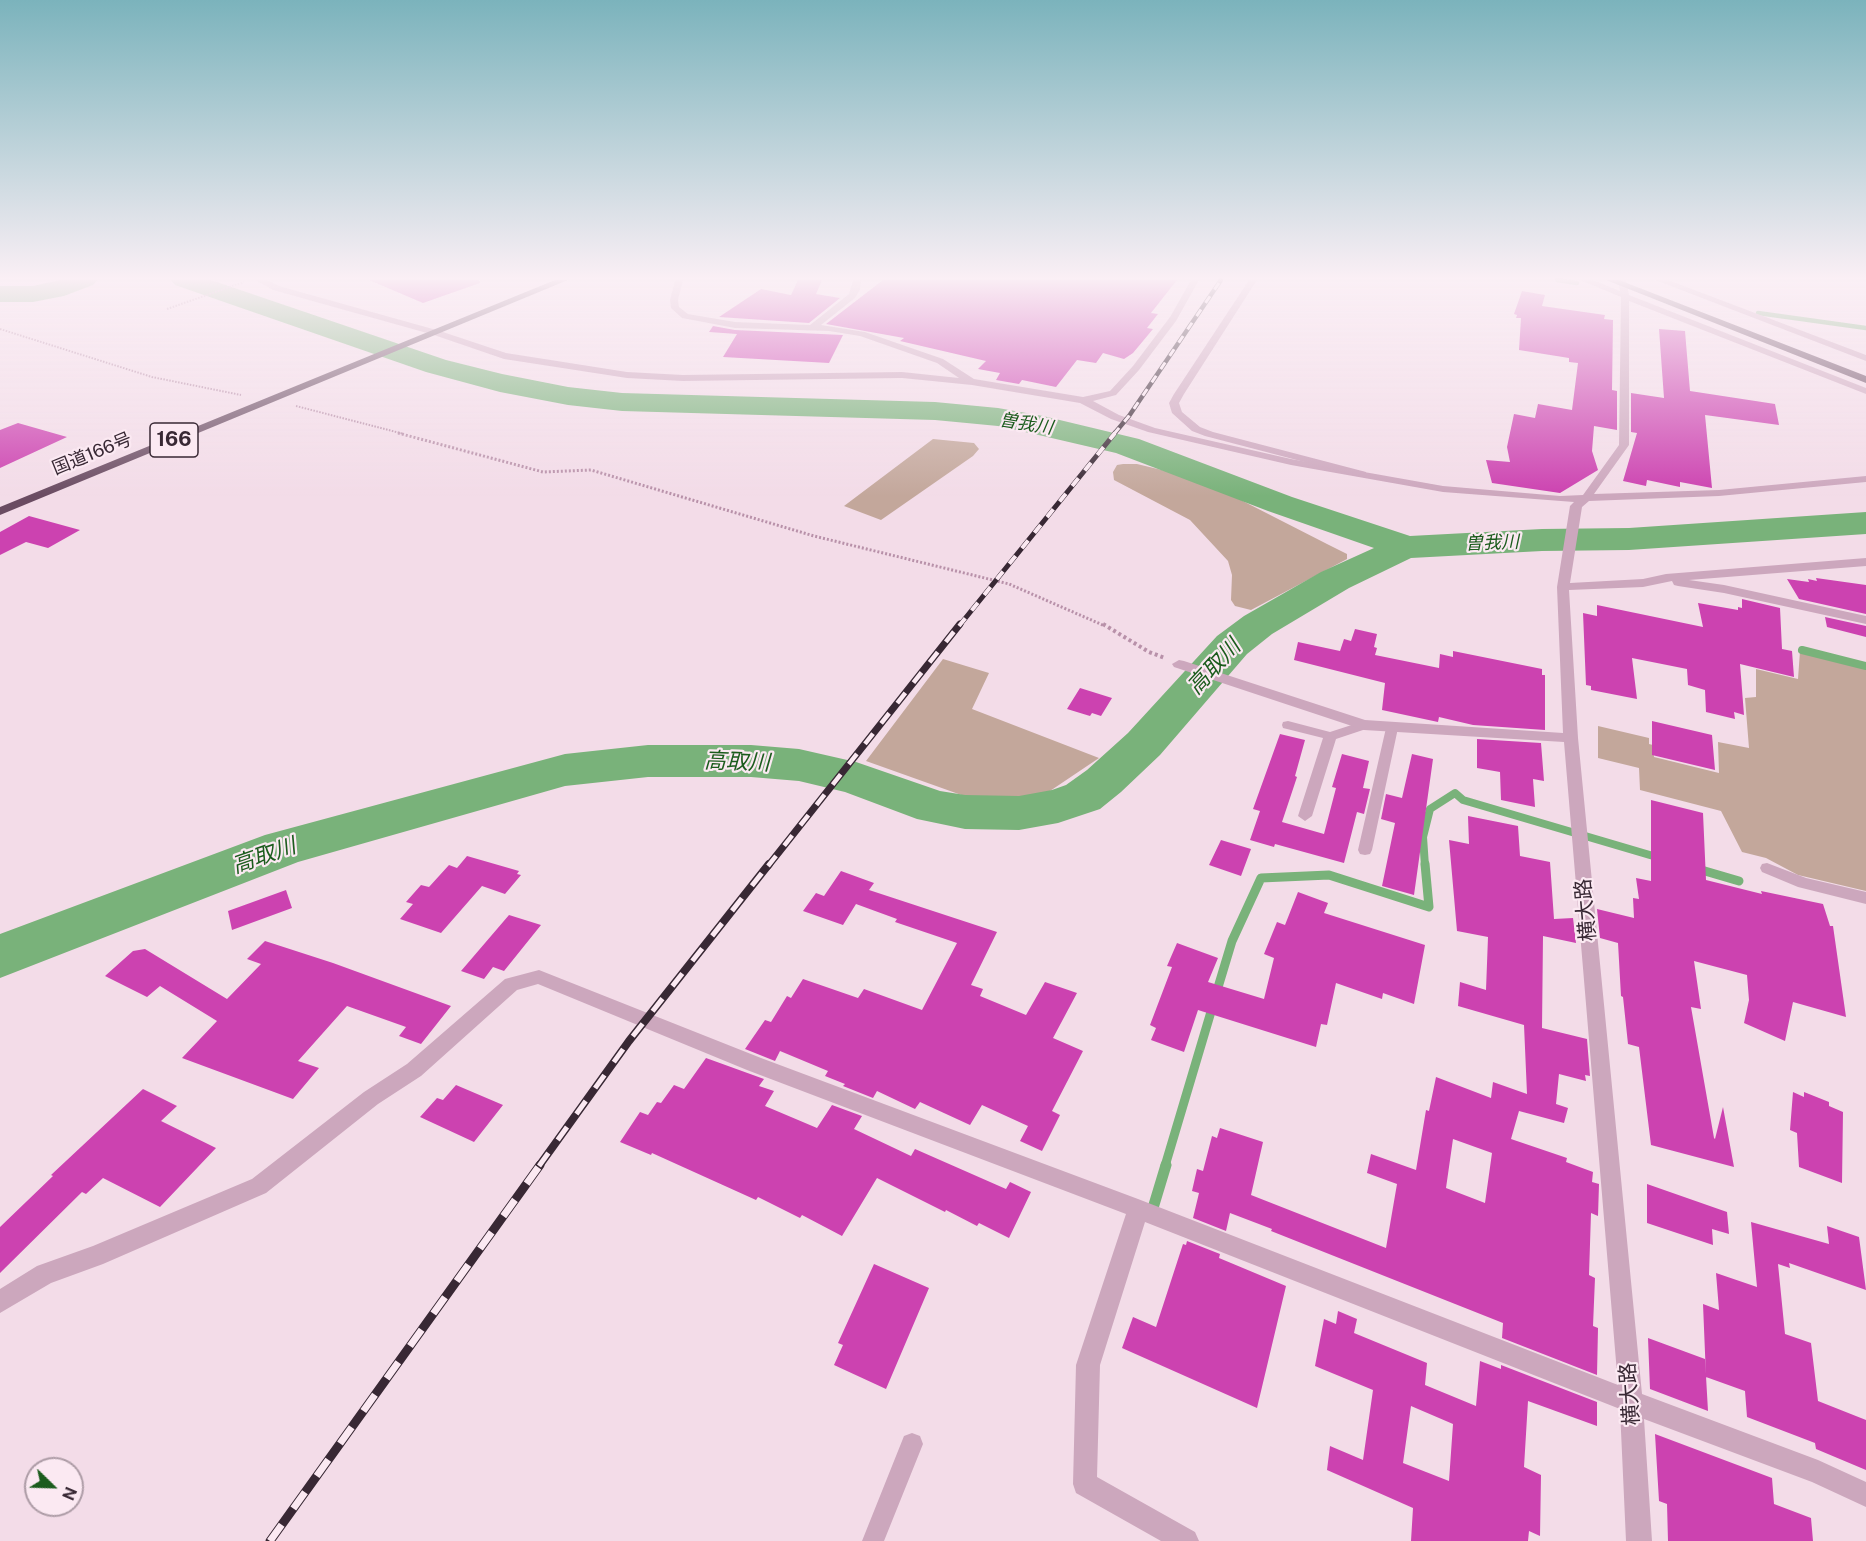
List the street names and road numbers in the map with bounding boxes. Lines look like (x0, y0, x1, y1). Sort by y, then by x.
road number: 166 (150, 423, 198, 457)
street label: 国道166号 (49, 428, 135, 480)
street label: 横大路 (1571, 878, 1601, 942)
street label: 横大路 (1615, 1362, 1645, 1426)

